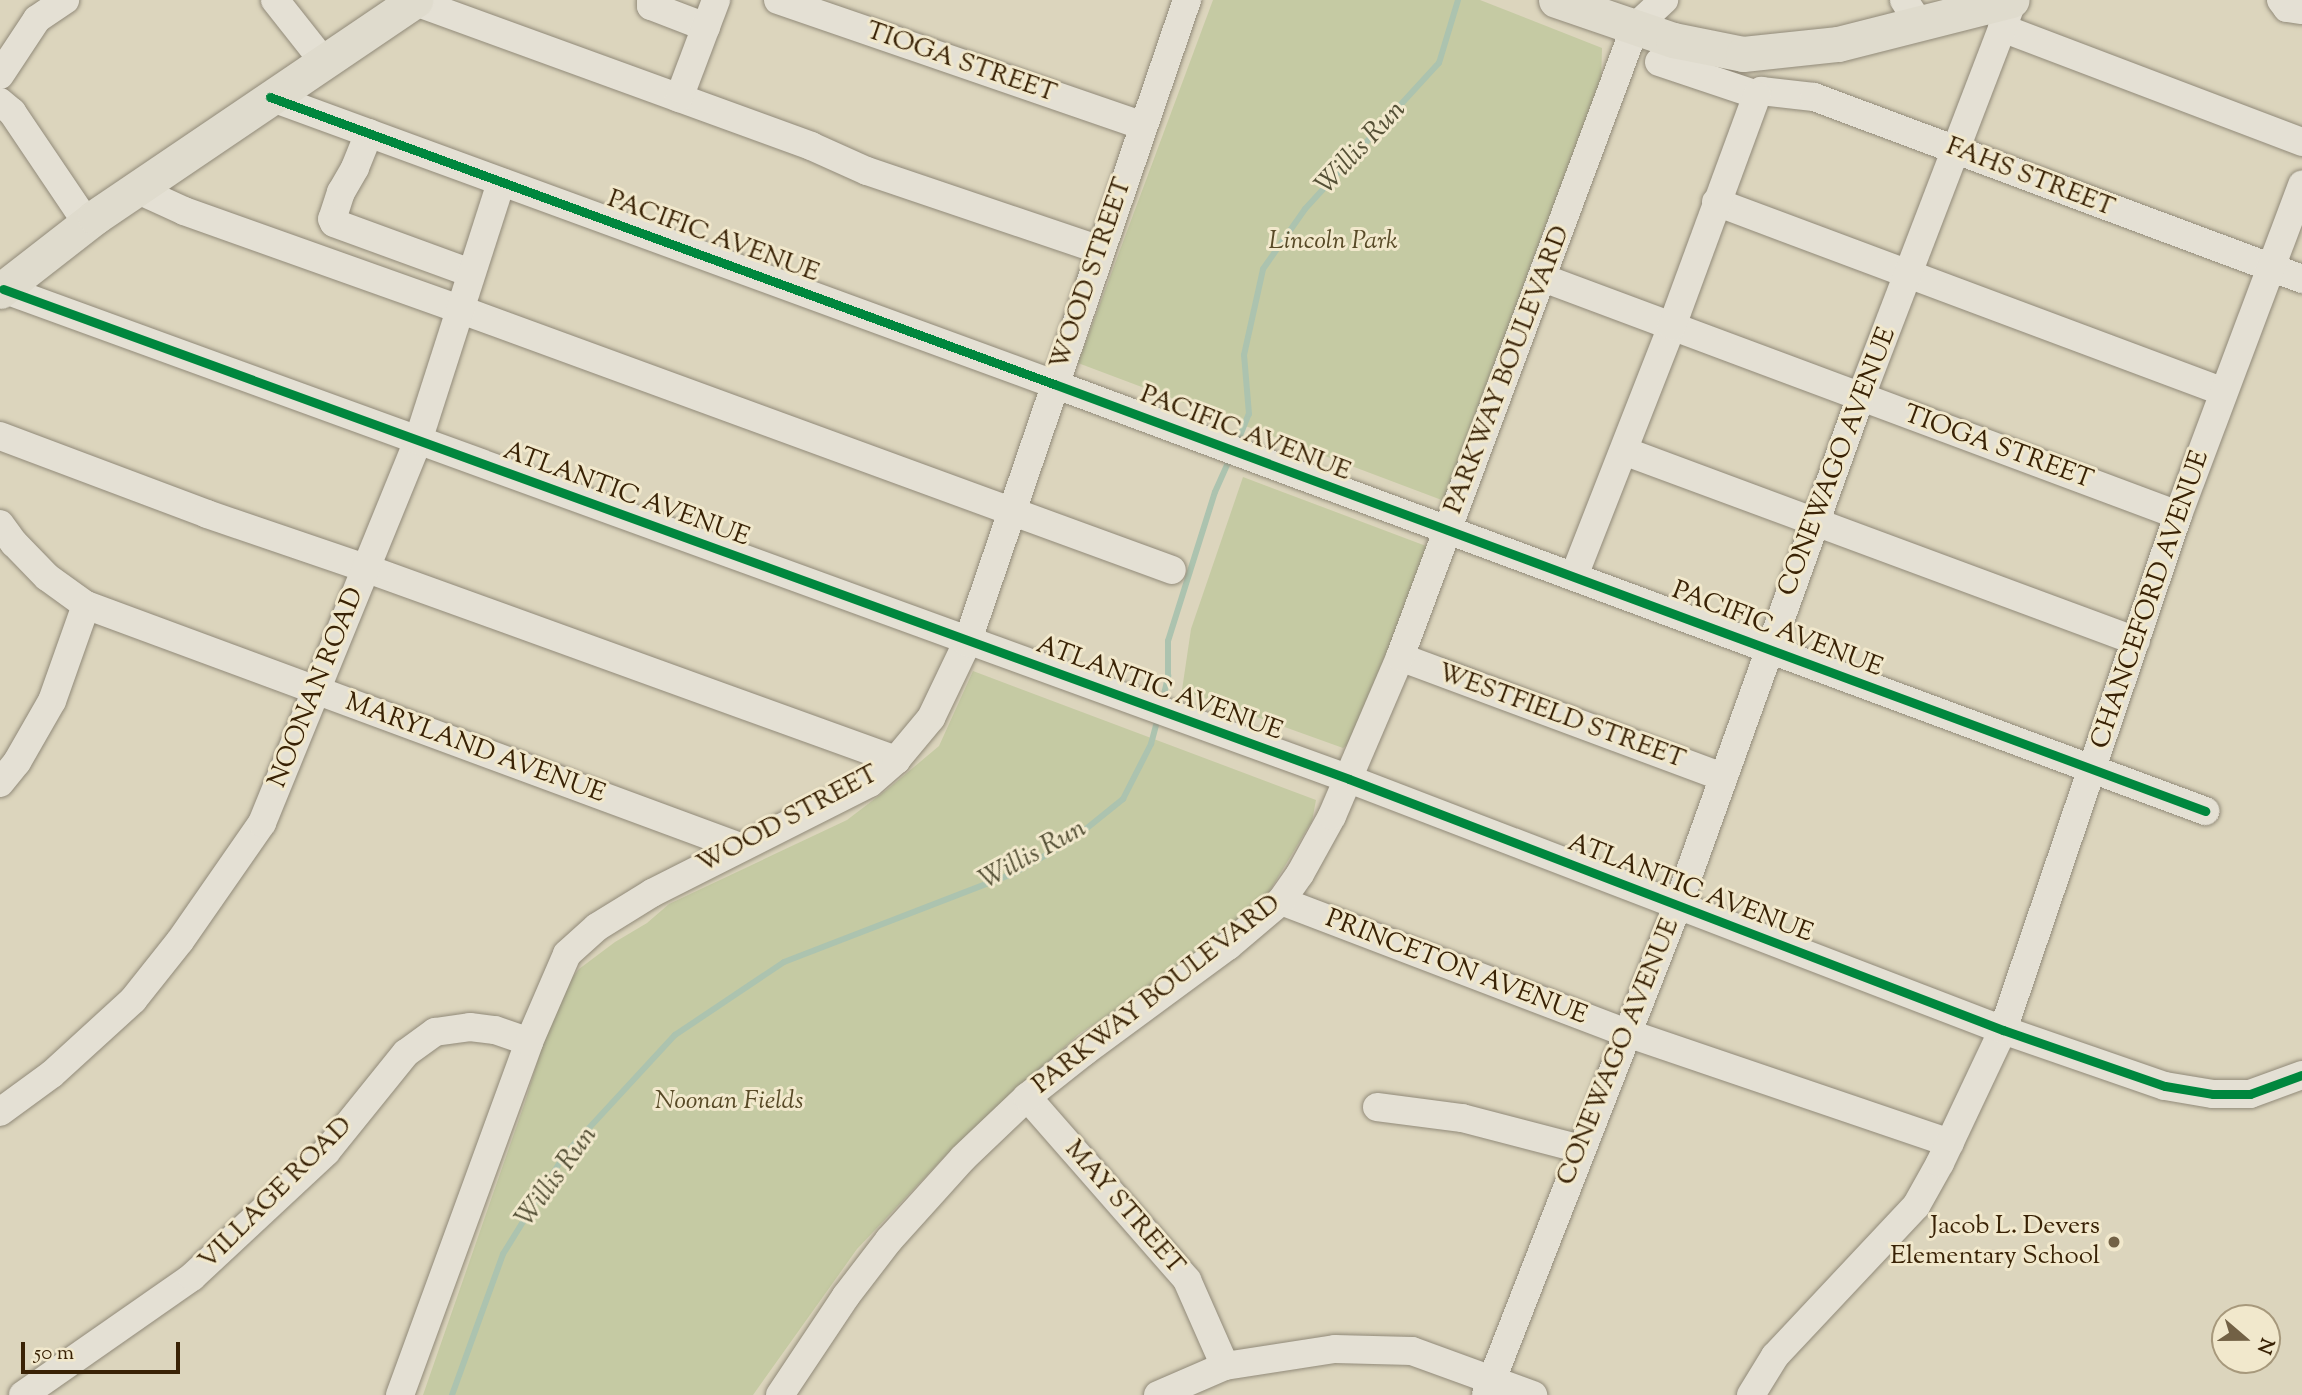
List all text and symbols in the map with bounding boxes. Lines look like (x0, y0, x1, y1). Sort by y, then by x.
street label: TIOGA STREET (862, 16, 1060, 110)
water label: Willis Run (1309, 94, 1413, 202)
street label: FAHS STREET (1941, 132, 2119, 224)
street label: WOOD STREET (1045, 174, 1139, 374)
street label: PACIFIC AVENUE (603, 184, 823, 290)
street label: PARKWAY BOULEVARD (1439, 222, 1577, 518)
park label: Lincoln Park (1268, 226, 1398, 258)
street label: CONEWAGO AVENUE (1772, 323, 1904, 601)
street label: PACIFIC AVENUE (1135, 380, 1355, 488)
street label: TIOGA STREET (1899, 399, 2097, 497)
street label: ATLANTIC AVENUE (499, 436, 753, 554)
street label: CHANCEFORD AVENUE (2085, 447, 2217, 753)
street label: PACIFIC AVENUE (1667, 576, 1887, 684)
street label: NOONAN ROAD (263, 583, 371, 793)
street label: ATLANTIC AVENUE (1032, 630, 1286, 748)
street label: WESTFIELD STREET (1433, 658, 1689, 776)
street label: MARYLAND AVENUE (341, 687, 609, 811)
street label: WOOD STREET (692, 759, 884, 881)
water label: Willis Run (974, 812, 1092, 898)
street label: ATLANTIC AVENUE (1563, 828, 1817, 950)
street label: PARKWAY BOULEVARD (1027, 889, 1287, 1101)
street label: PRINCETON AVENUE (1321, 904, 1591, 1032)
street label: CONEWAGO AVENUE (1551, 914, 1687, 1190)
park label: Noonan Fields (655, 1086, 803, 1118)
street label: VILLAGE ROAD (193, 1111, 359, 1277)
water label: Willis Run (509, 1120, 605, 1234)
street label: MAY STREET (1057, 1135, 1191, 1281)
place label: Jacob L. Devers Elementary School (1890, 1211, 2100, 1272)
marker: Jacob L. Devers Elementary School (2106, 1234, 2122, 1250)
north arrow (2211, 1304, 2281, 1374)
scale bar (24, 1328, 184, 1372)
text: N (2249, 1334, 2280, 1357)
text: 50 m (34, 1339, 74, 1369)

